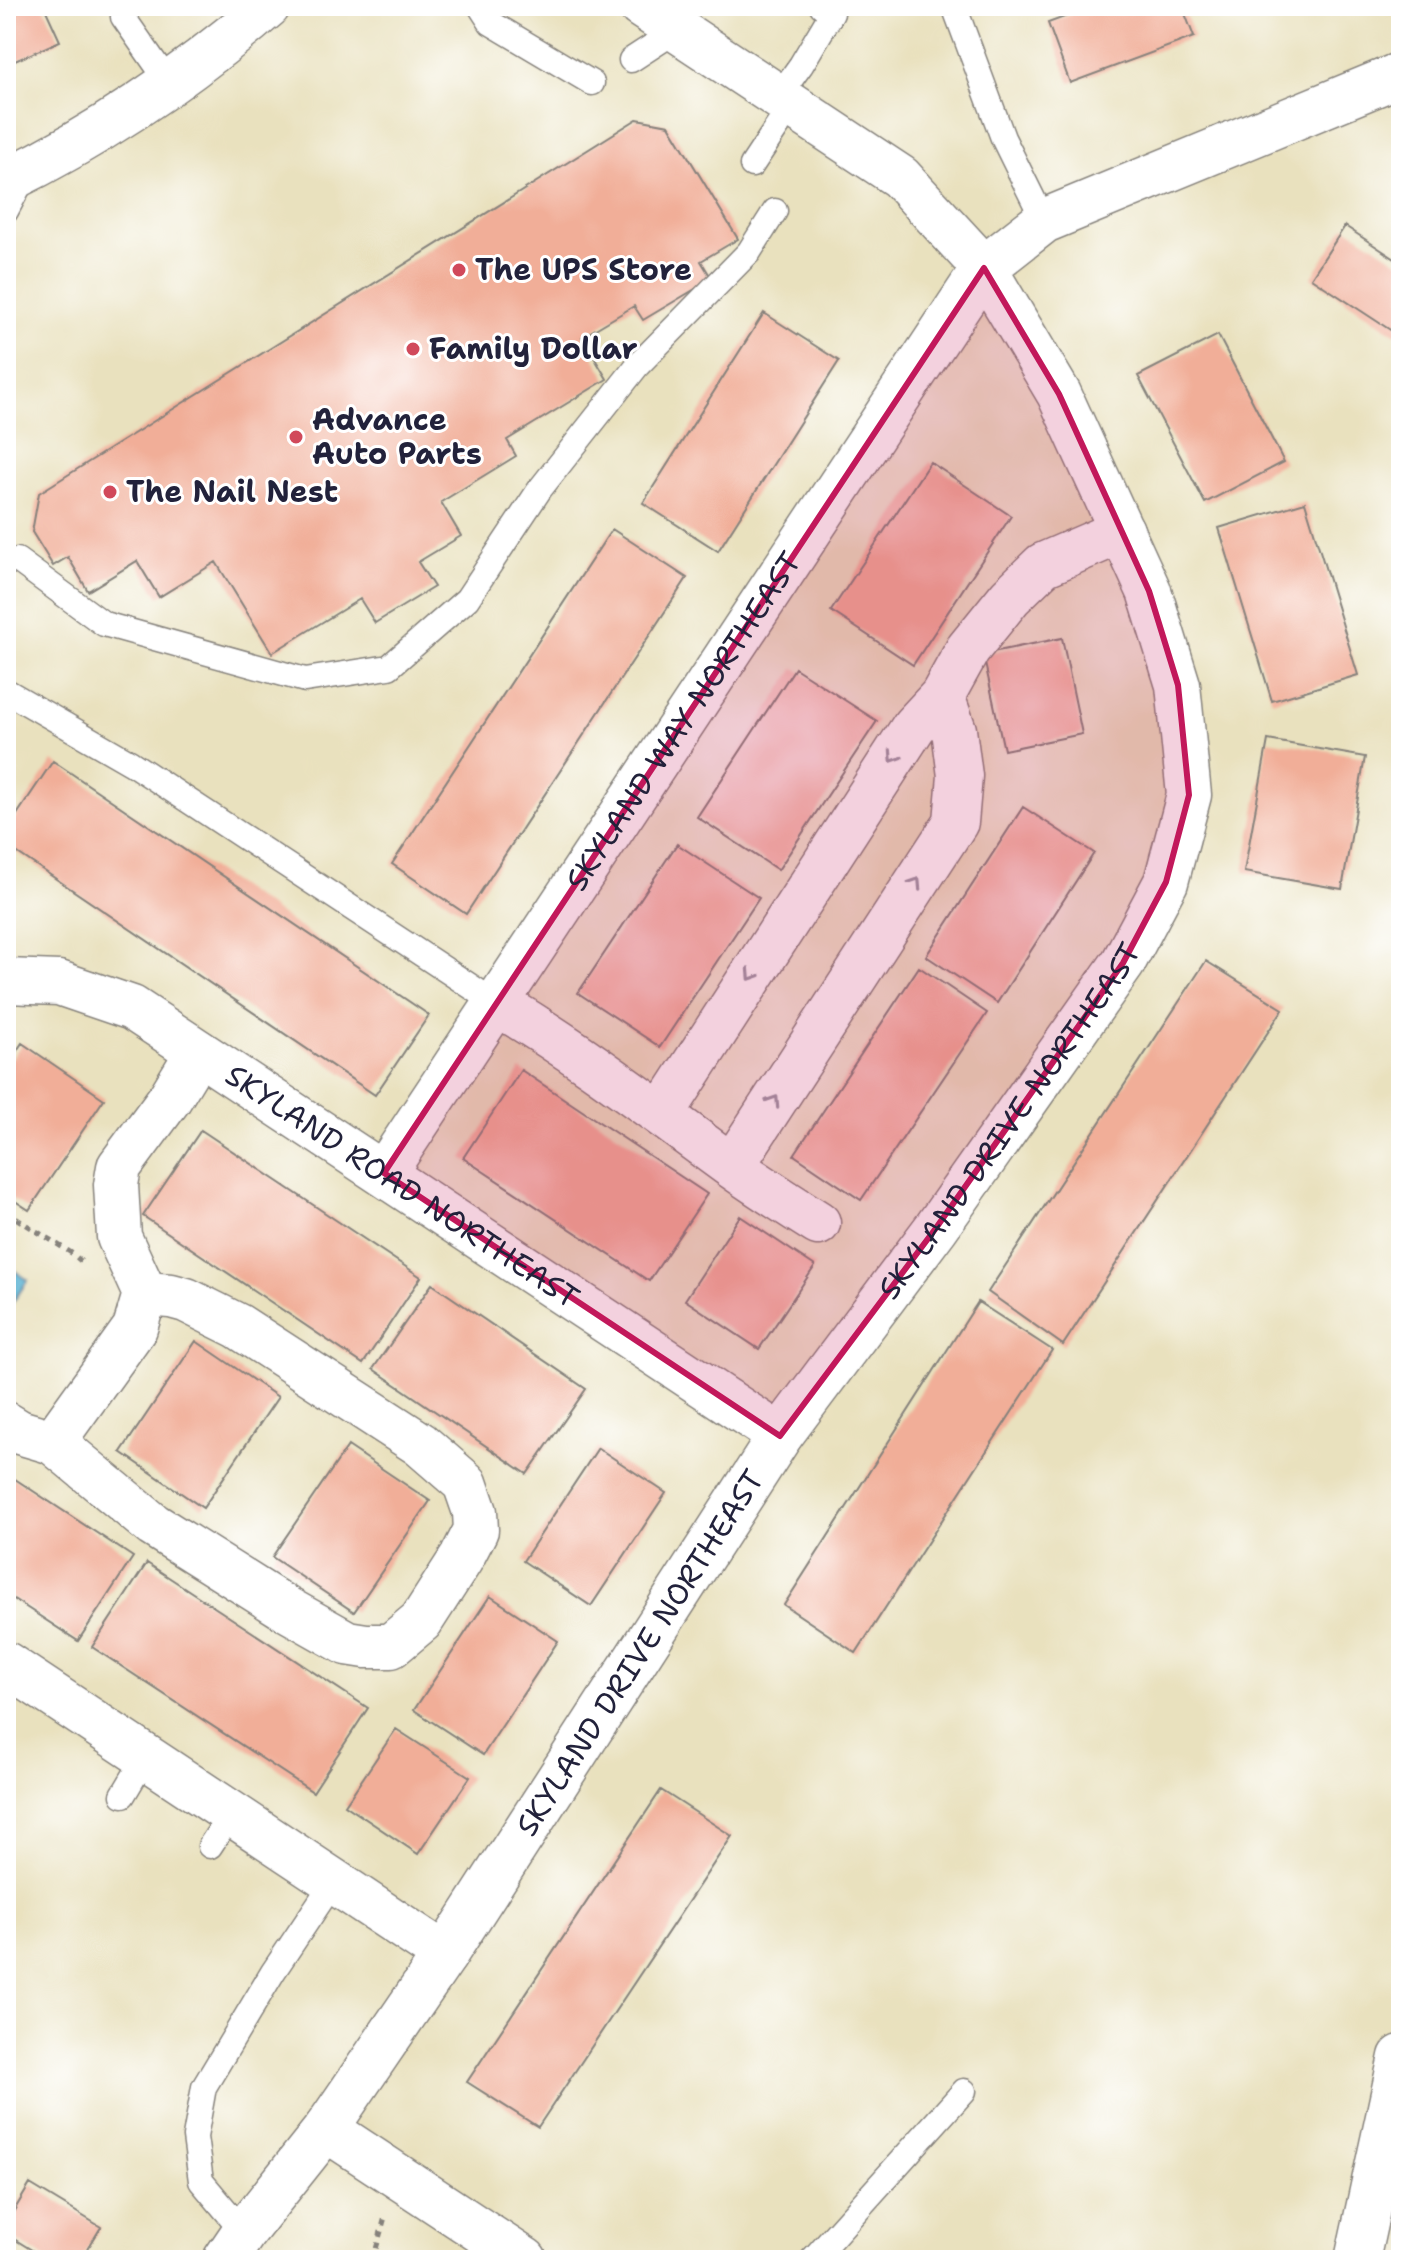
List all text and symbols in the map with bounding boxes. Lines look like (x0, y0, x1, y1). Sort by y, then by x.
place label: The UPS Store (475, 249, 692, 290)
marker: The UPS Store (450, 261, 468, 279)
place label: Family Dollar (429, 328, 638, 369)
marker: Family Dollar (404, 340, 422, 358)
place label: Advance Auto Parts (312, 399, 482, 474)
marker: Advance Auto Parts (287, 428, 305, 446)
place label: The Nail Nest (126, 471, 338, 512)
marker: The Nail Nest (101, 483, 119, 501)
street label: SKYLAND WAY NORTHEAST (556, 544, 810, 898)
one-way arrow (889, 748, 904, 763)
one-way arrow (906, 877, 921, 891)
street label: SKYLAND DRIVE NORTHEAST (869, 935, 1150, 1308)
one-way arrow (747, 966, 762, 981)
street label: SKYLAND ROAD NORTHEAST (218, 1054, 587, 1318)
one-way arrow (765, 1095, 780, 1110)
street label: SKYLAND DRIVE NORTHEAST (506, 1461, 773, 1844)

